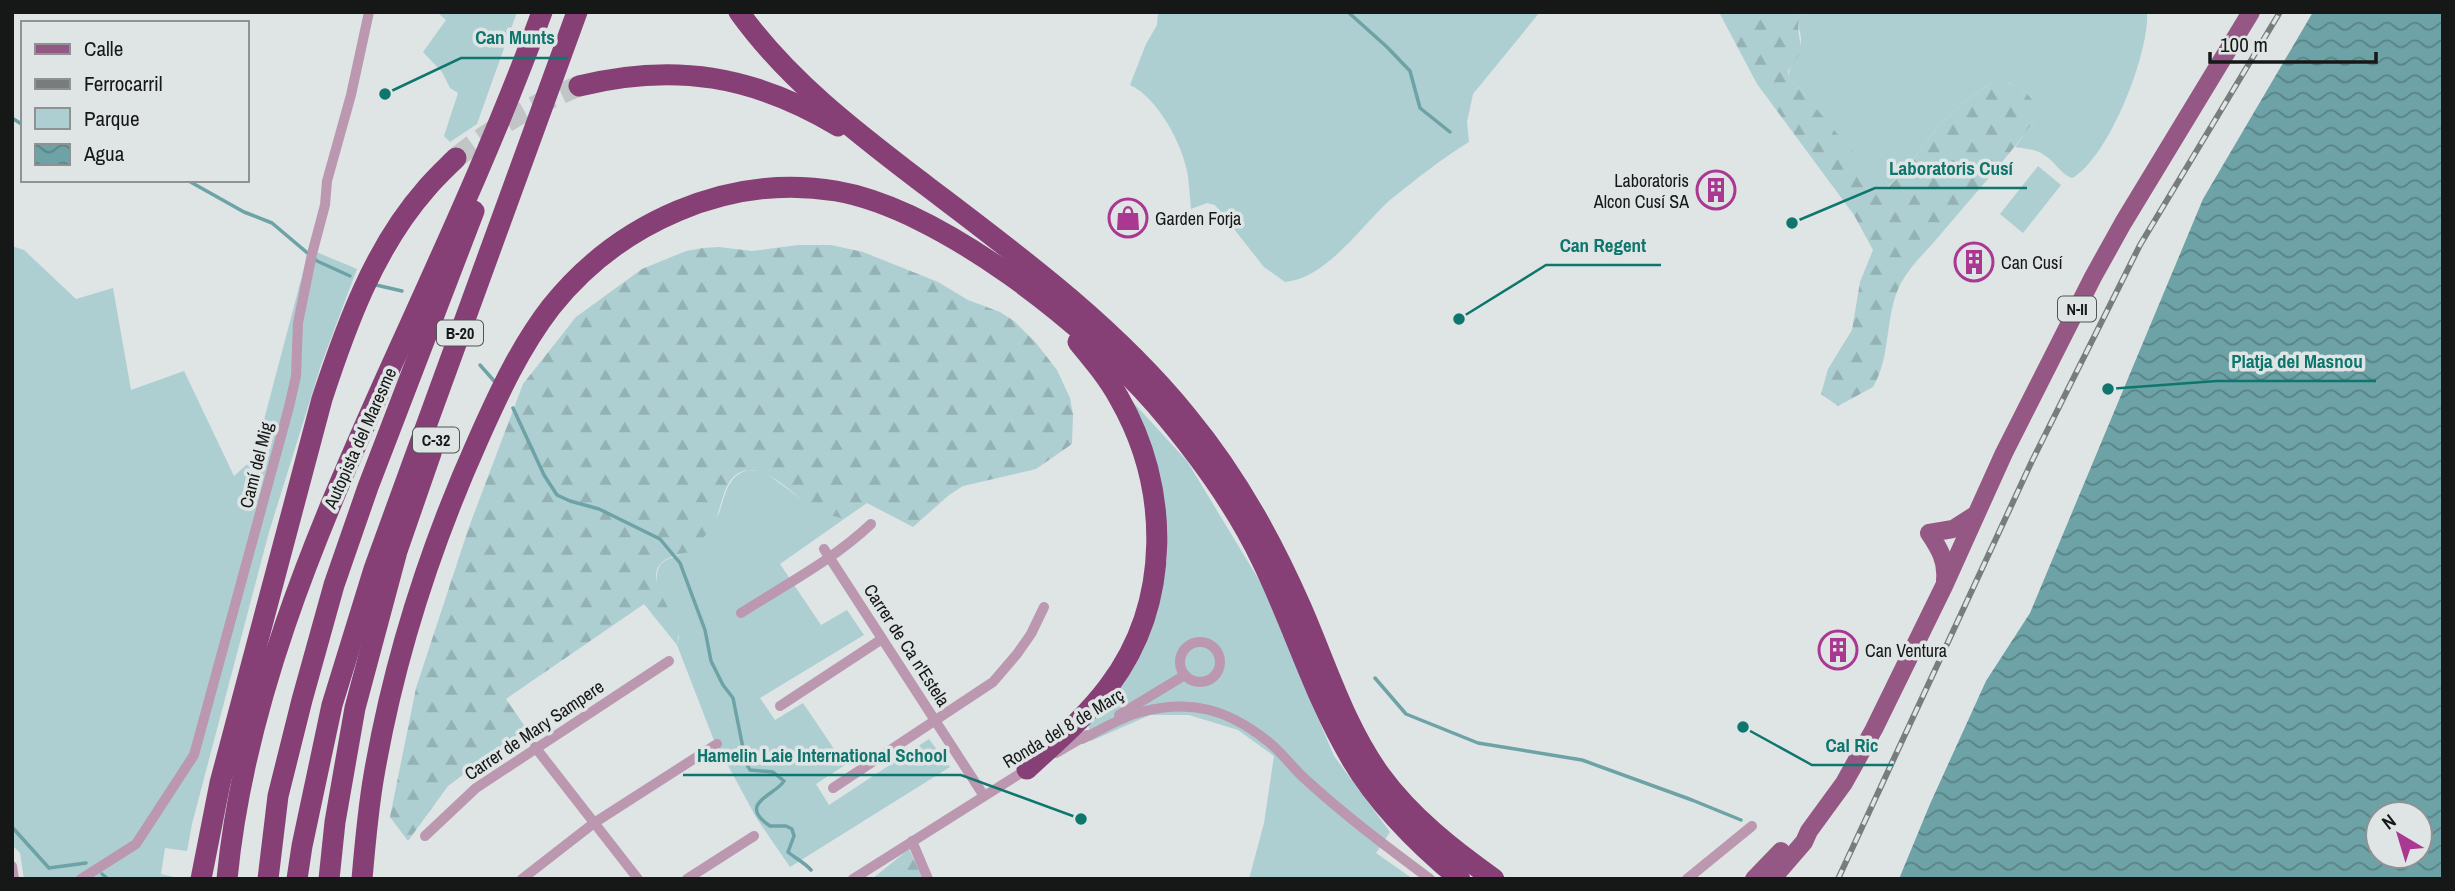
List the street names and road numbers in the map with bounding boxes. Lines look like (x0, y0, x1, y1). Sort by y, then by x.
road number: N-II (2058, 296, 2096, 322)
road number: B-20 (437, 320, 483, 346)
street label: Autopista del Maresme (317, 364, 402, 513)
street label: Camí del Mig (233, 419, 279, 511)
road number: C-32 (413, 428, 459, 452)
street label: Carrer de Ca n'Estela (858, 579, 956, 711)
street label: Carrer de Mary Sampere (459, 674, 609, 786)
street label: Ronda del 8 de Març (998, 682, 1128, 774)

